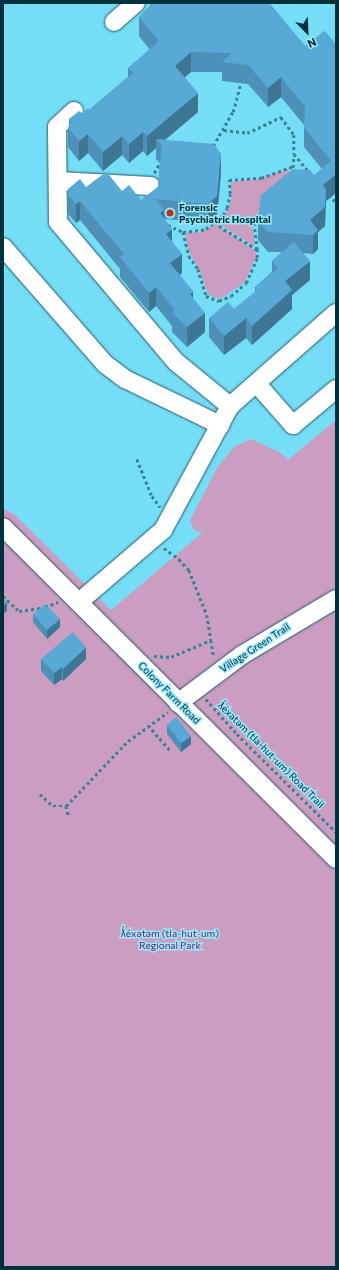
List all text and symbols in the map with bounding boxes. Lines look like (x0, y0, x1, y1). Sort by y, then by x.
north arrow (287, 12, 327, 52)
text: N (306, 36, 319, 51)
place label: Forensic Psychiatric Hospital (179, 201, 271, 224)
marker: Forensic Psychiatric Hospital (164, 207, 176, 219)
street label: Village Green Trail (218, 621, 292, 675)
street label: Colony Farm Road (135, 659, 203, 727)
street label: ƛ̓éxətəm (tla-hut-um) Road Trail (215, 699, 327, 811)
park label: ƛ̓éxətəm (tla-hut-um) Regional Park (121, 927, 219, 950)

